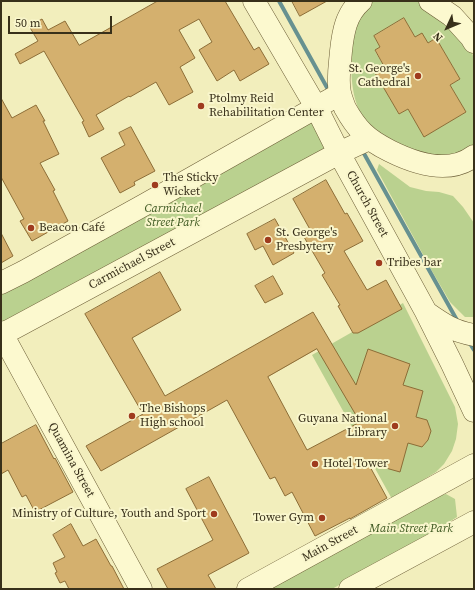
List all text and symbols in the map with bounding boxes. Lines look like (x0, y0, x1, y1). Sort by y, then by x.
scale bar (10, 8, 114, 34)
north arrow (427, 8, 467, 48)
text: 50 m (15, 15, 41, 31)
text: N (430, 29, 446, 45)
place label: St. George's Cathedral (349, 62, 410, 90)
marker: St. George's Cathedral (413, 71, 423, 81)
place label: Ptolmy Reid Rehabilitation Center (209, 92, 324, 120)
marker: Ptolmy Reid Rehabilitation Center (196, 101, 206, 111)
street label: Church Street (343, 168, 391, 240)
place label: The Sticky Wicket (163, 171, 218, 199)
marker: The Sticky Wicket (150, 180, 160, 190)
park label: Carmichael Street Park (144, 202, 202, 230)
place label: Beacon Café (39, 221, 105, 235)
marker: Beacon Café (26, 223, 36, 233)
place label: St. George's Presbytery (276, 226, 337, 254)
street label: Carmichael Street (86, 235, 178, 293)
marker: St. George's Presbytery (263, 235, 273, 245)
place label: Tribes bar (387, 256, 442, 270)
marker: Tribes bar (374, 258, 384, 268)
place label: The Bishops High school (140, 402, 205, 430)
marker: The Bishops High school (127, 411, 137, 421)
place label: Guyana National Library (298, 412, 387, 440)
street label: Quamina Street (45, 420, 97, 500)
marker: Guyana National Library (390, 421, 400, 431)
place label: Hotel Tower (323, 457, 388, 471)
marker: Hotel Tower (310, 459, 320, 469)
place label: Ministry of Culture, Youth and Sport (12, 507, 206, 521)
marker: Ministry of Culture, Youth and Sport (209, 509, 219, 519)
place label: Tower Gym (253, 511, 314, 525)
marker: Tower Gym (317, 513, 327, 523)
park label: Main Street Park (369, 522, 453, 536)
street label: Main Street (300, 523, 360, 565)

